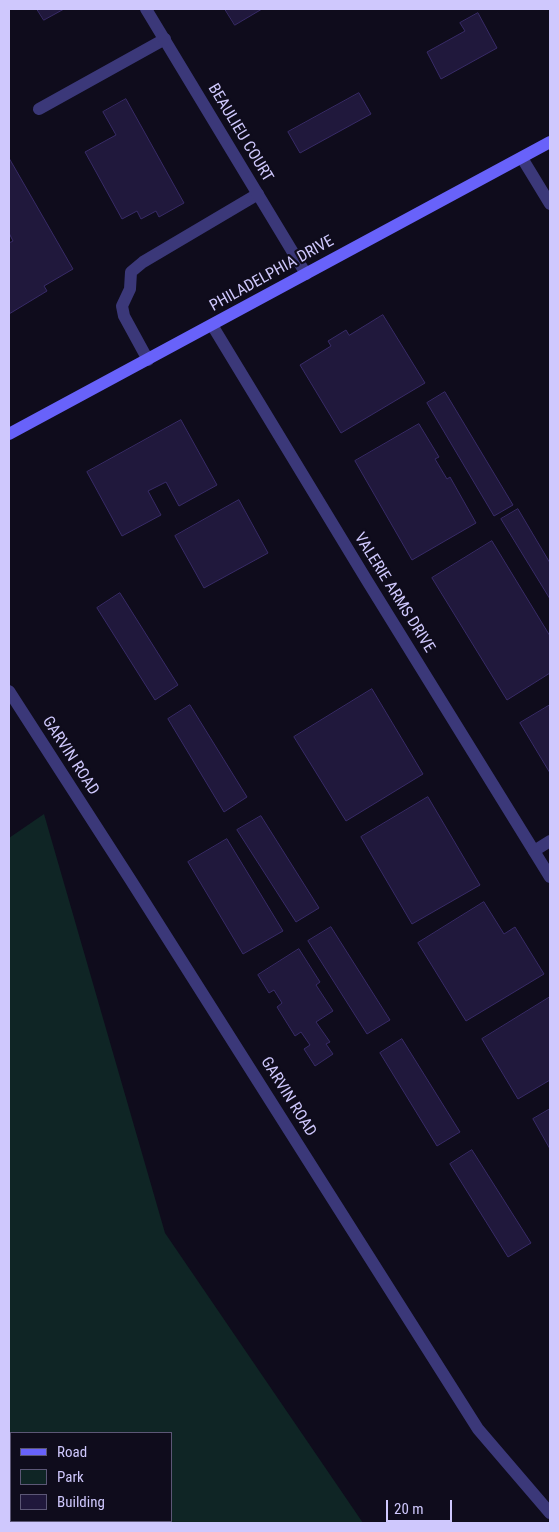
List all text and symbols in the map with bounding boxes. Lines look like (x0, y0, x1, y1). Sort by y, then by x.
street label: BEAULIEU COURT (203, 81, 277, 185)
street label: PHILADELPHIA DRIVE (207, 232, 337, 316)
street label: VALERIE ARMS DRIVE (349, 530, 439, 656)
street label: GARVIN ROAD (37, 713, 103, 799)
street label: GARVIN ROAD (256, 1054, 320, 1140)
legend (10, 1432, 172, 1522)
text: Road (57, 1443, 87, 1461)
text: Park (57, 1468, 84, 1486)
scale bar (389, 1490, 455, 1522)
text: Building (57, 1493, 105, 1511)
text: 20 m (394, 1500, 424, 1518)

